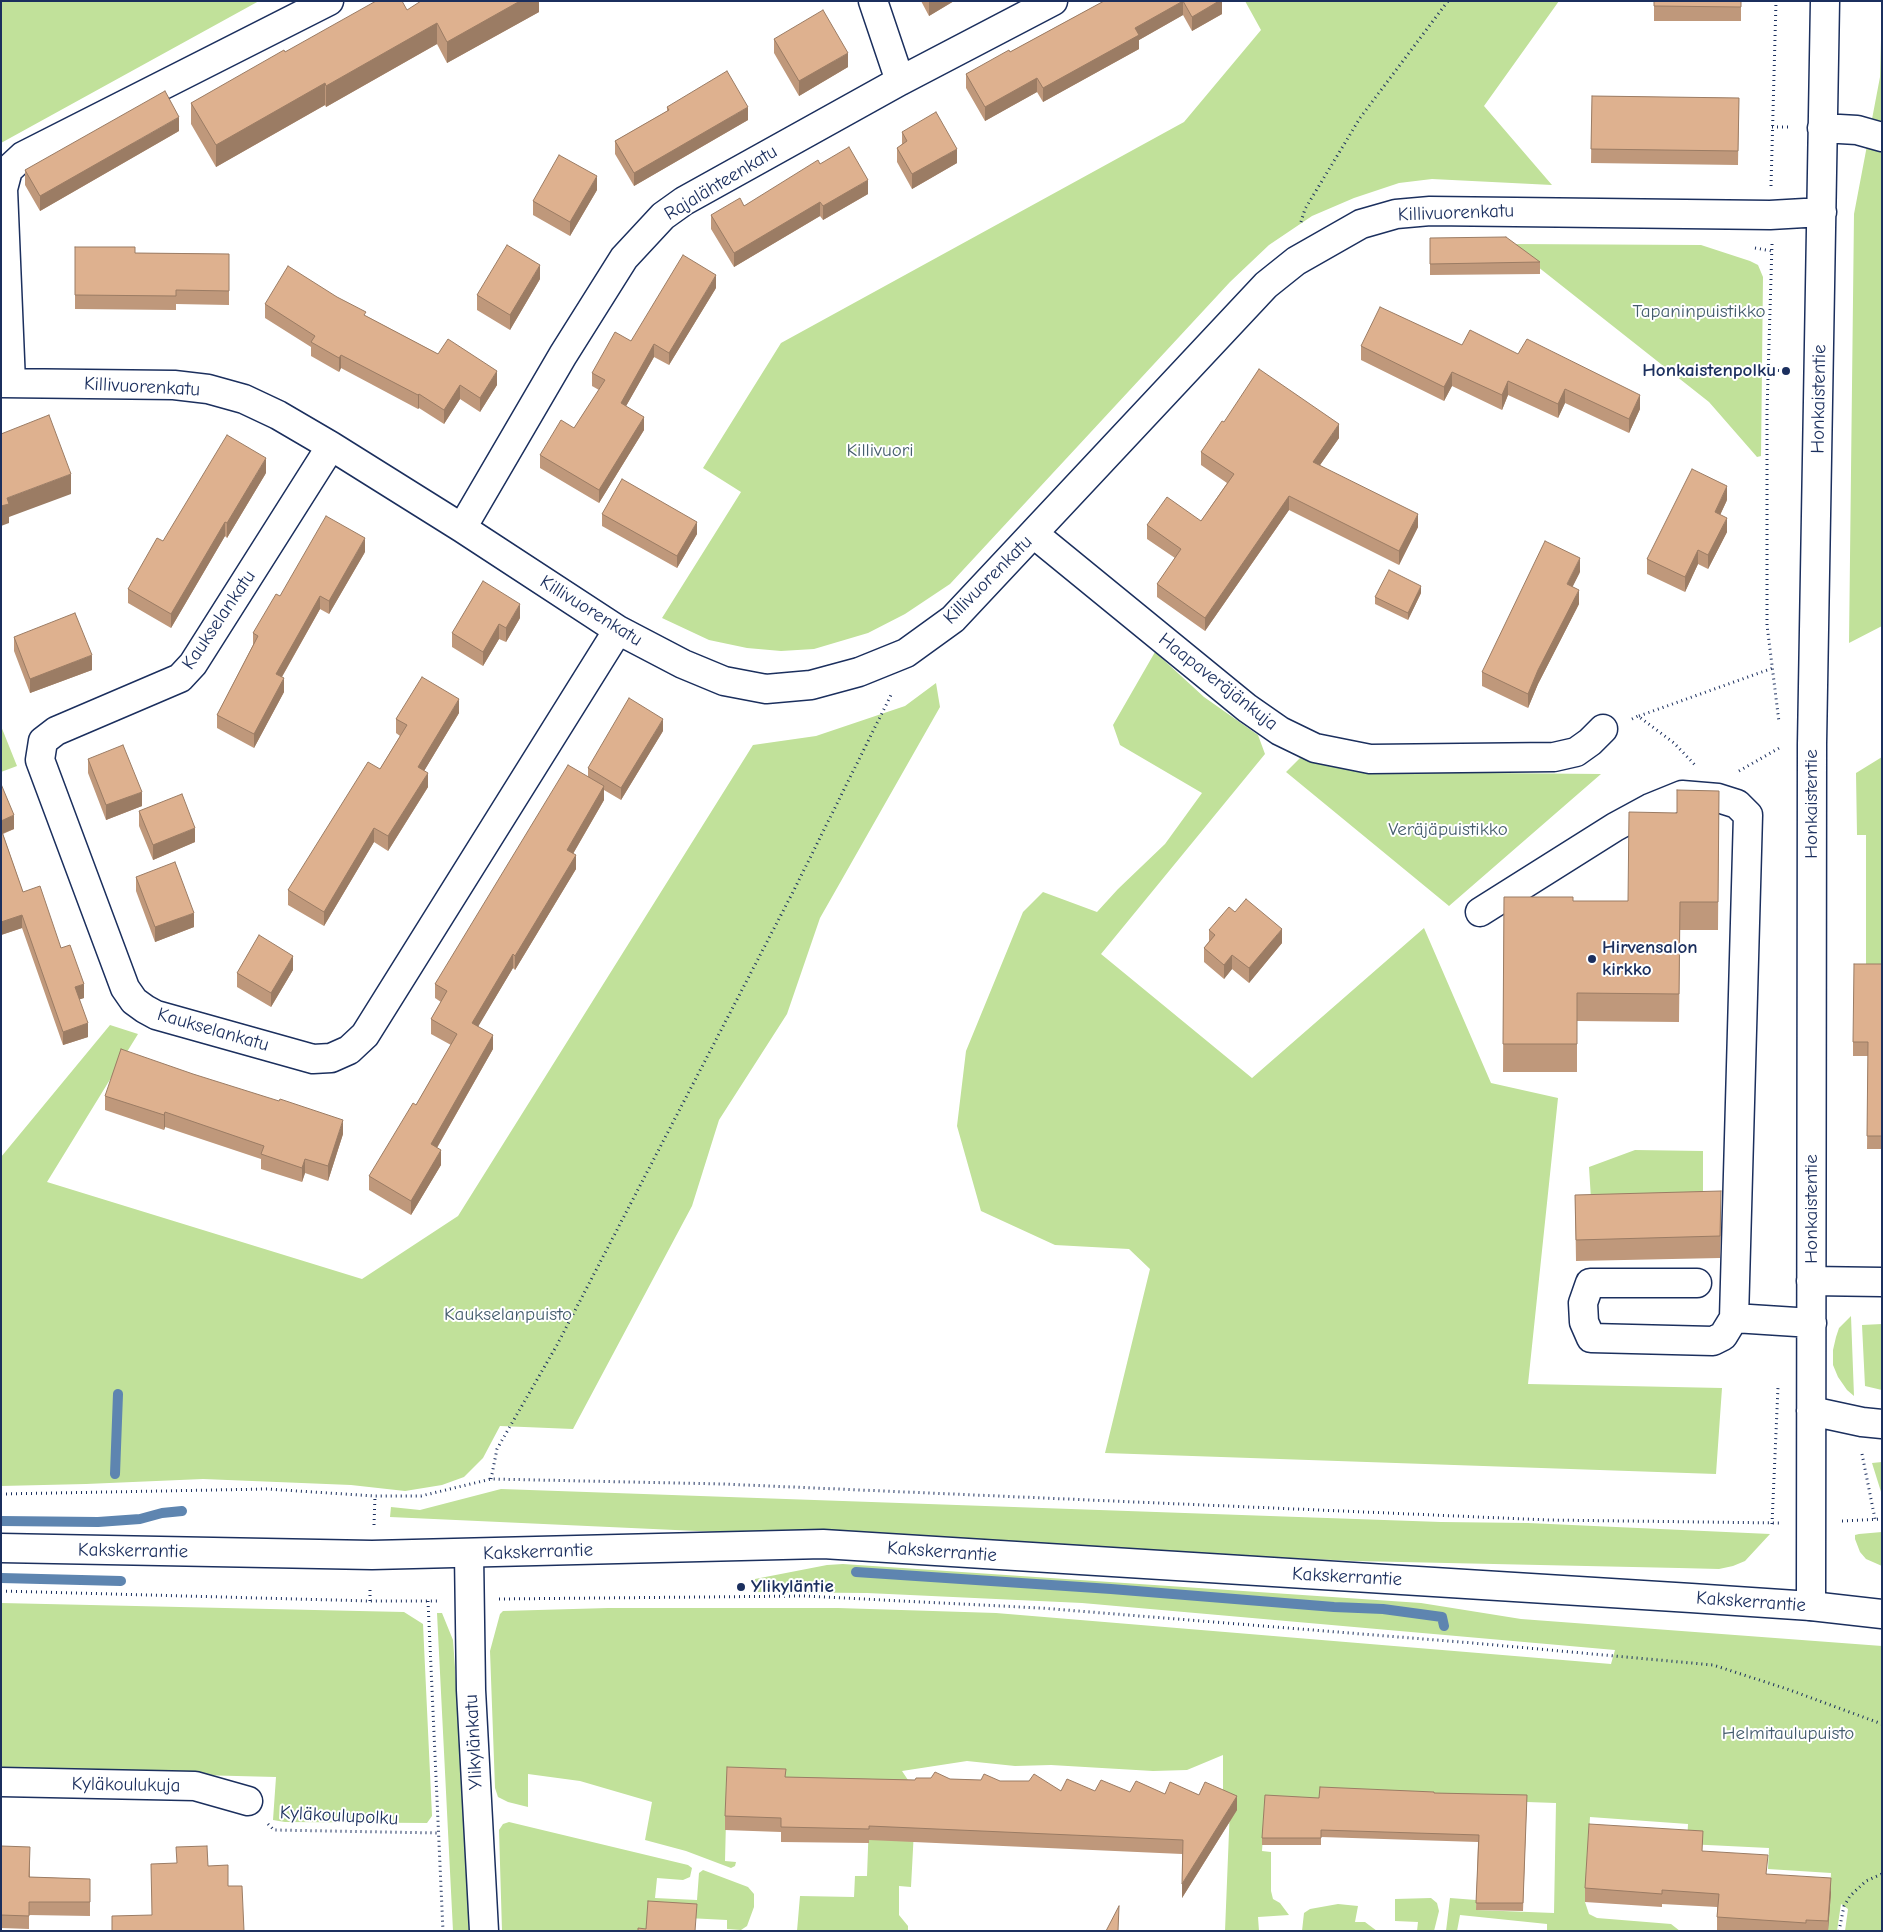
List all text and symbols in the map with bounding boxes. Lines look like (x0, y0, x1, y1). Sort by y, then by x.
street label: Rajalähteenkatu (660, 140, 782, 226)
street label: Killivuorenkatu (1398, 200, 1514, 226)
park label: Tapaninpuistikko (1633, 301, 1765, 323)
street label: Honkaistentie (1807, 344, 1831, 454)
place label: Honkaistenpolku (1642, 360, 1776, 382)
marker: Honkaistenpolku (1780, 365, 1792, 377)
street label: Killivuorenkatu (83, 373, 201, 401)
park label: Killivuori (846, 440, 914, 462)
street label: Killivuorenkatu (939, 531, 1037, 629)
street label: Kaukselankatu (177, 566, 261, 674)
street label: Killivuorenkatu (536, 571, 646, 651)
street label: Haapaveräjänkuja (1154, 628, 1282, 736)
street label: Honkaistentie (1801, 749, 1823, 859)
park label: Veräjäpuistikko (1388, 819, 1508, 841)
place label: Hirvensalon kirkko (1602, 937, 1698, 981)
marker: Hirvensalon kirkko (1586, 953, 1598, 965)
street label: Kaukselankatu (155, 1003, 271, 1057)
street label: Honkaistentie (1801, 1154, 1823, 1264)
park label: Kaukselanpuisto (444, 1304, 572, 1326)
street label: Kakskerrantie (886, 1537, 998, 1567)
street label: Kakskerrantie (78, 1539, 188, 1563)
street label: Kakskerrantie (483, 1539, 593, 1565)
street label: Kakskerrantie (1291, 1563, 1403, 1591)
place label: Ylikyläntie (751, 1576, 834, 1598)
marker: Ylikyläntie (735, 1581, 747, 1593)
street label: Kakskerrantie (1695, 1587, 1807, 1617)
street label: Ylikylänkatu (460, 1694, 488, 1790)
park label: Helmitaulupuisto (1722, 1723, 1854, 1745)
street label: Kyläkoulukuja (71, 1773, 181, 1797)
street label: Kyläkoulupolku (279, 1802, 399, 1830)

